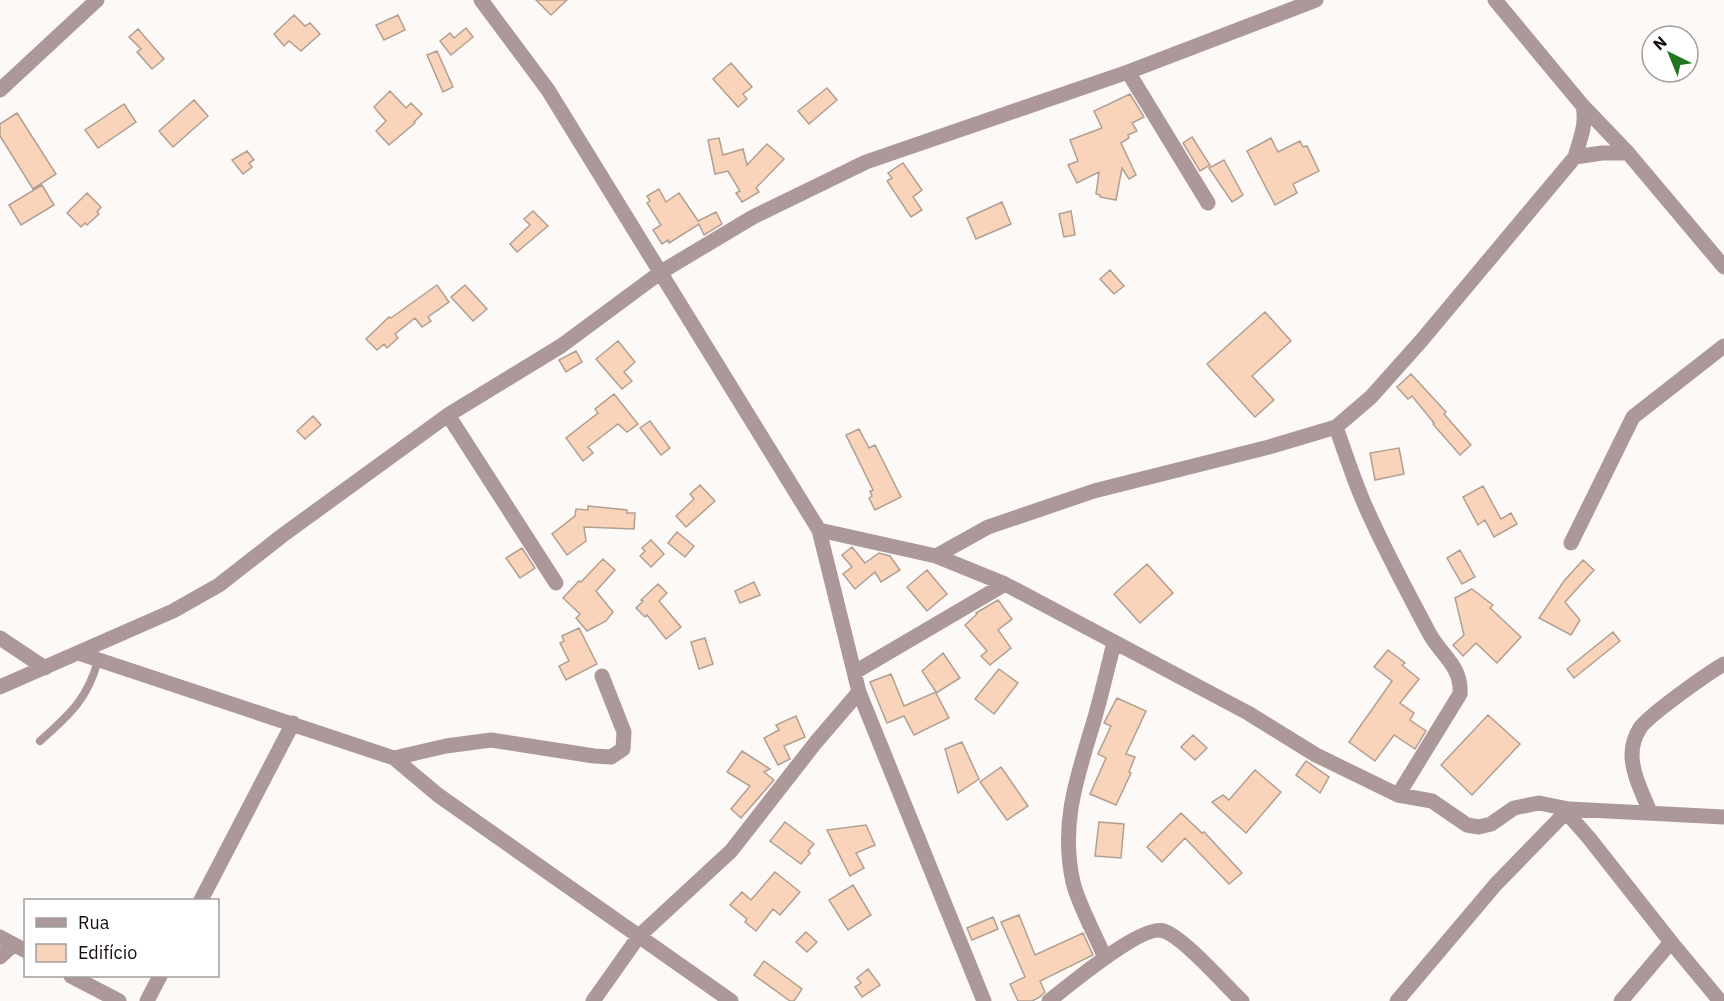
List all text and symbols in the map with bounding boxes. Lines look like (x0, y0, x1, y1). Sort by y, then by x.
north arrow (1640, 24, 1700, 84)
text: N (1649, 32, 1671, 54)
legend (24, 899, 219, 977)
text: Rua (78, 911, 110, 934)
text: Edifício (78, 941, 137, 964)

